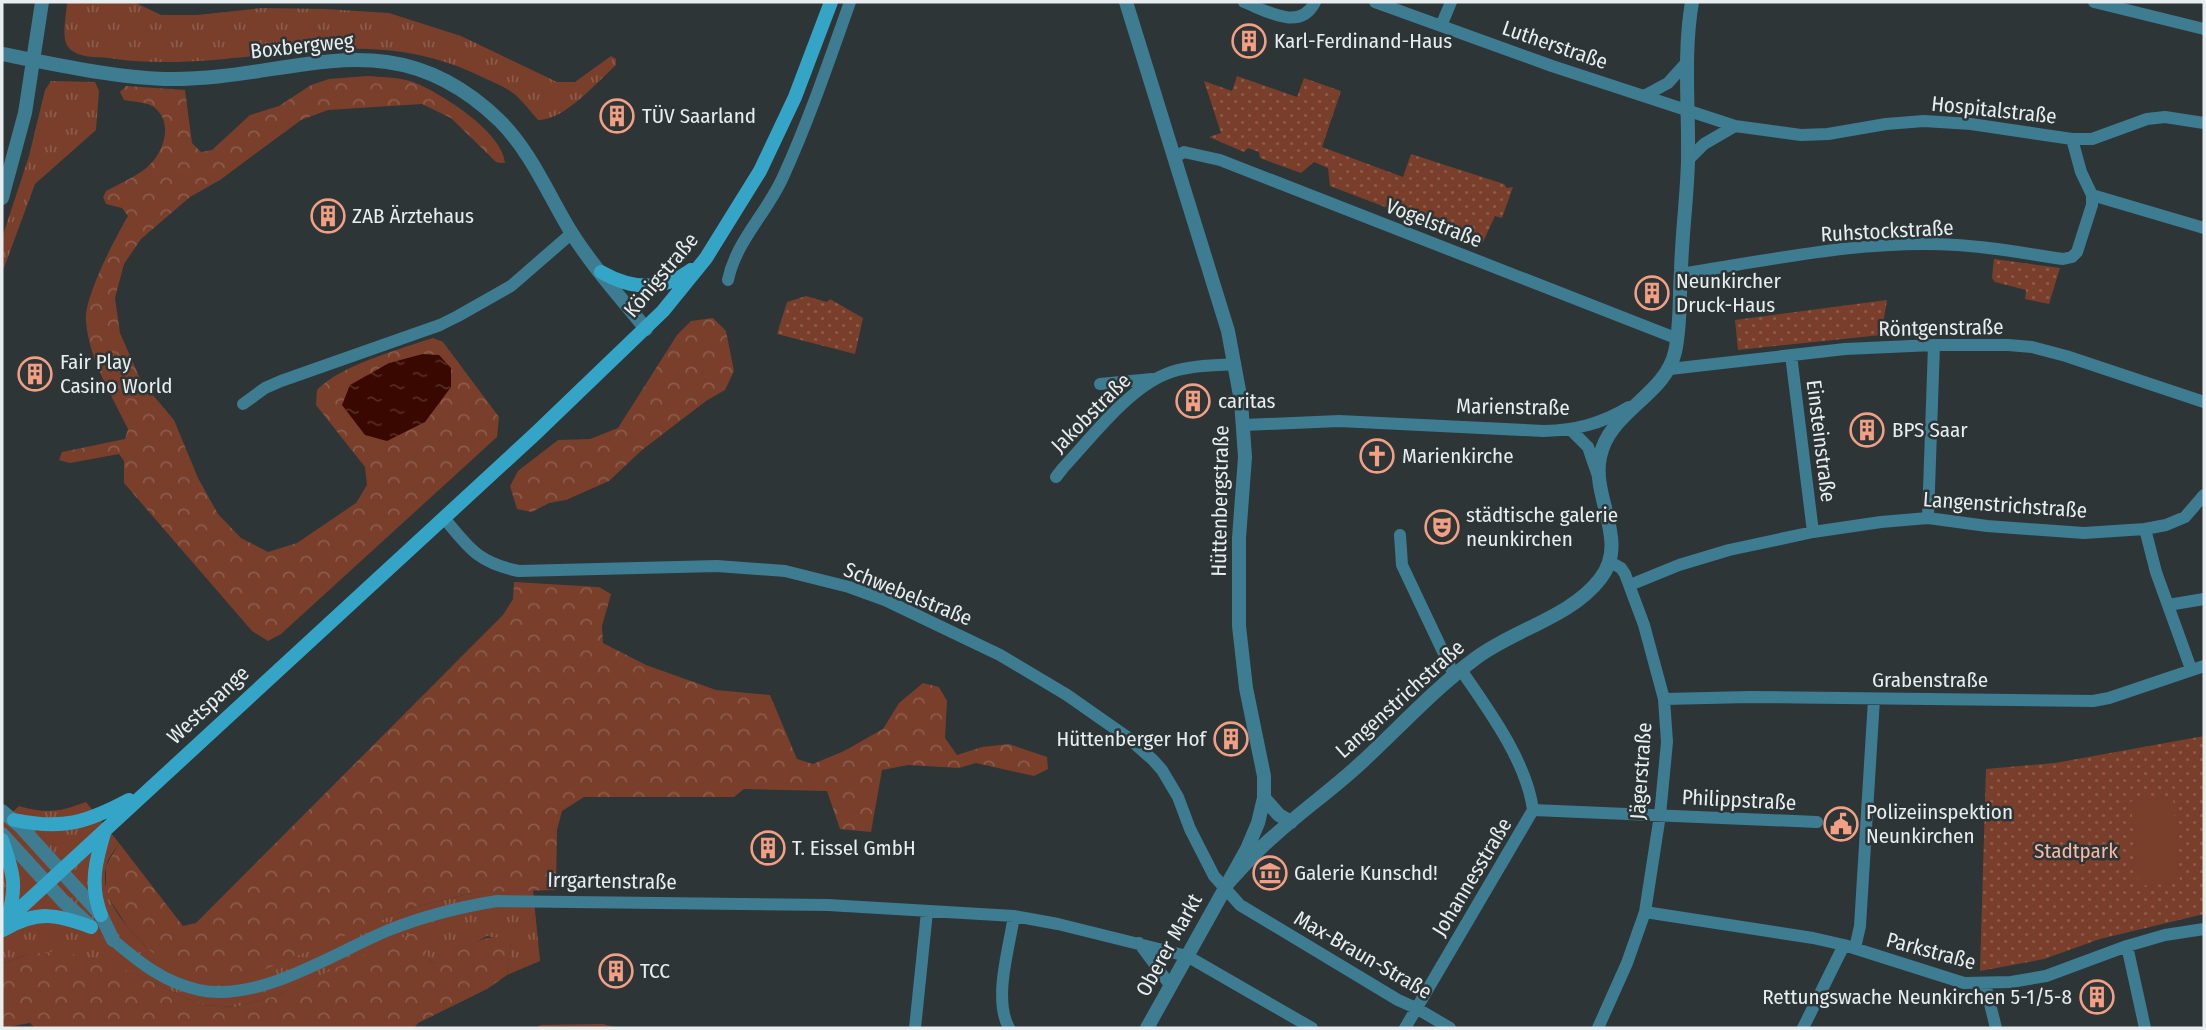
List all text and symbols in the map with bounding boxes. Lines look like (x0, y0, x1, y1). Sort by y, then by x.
street label: Lutherstraße (1499, 15, 1611, 75)
building icon: Karl-Ferdinand-Haus (1230, 22, 1268, 60)
street label: Boxbergweg (249, 28, 355, 64)
place label: Karl-Ferdinand-Haus (1274, 28, 1452, 54)
street label: Hospitalstraße (1930, 90, 2058, 130)
building icon: TÜV Saarland (598, 97, 636, 135)
place label: TÜV Saarland (642, 103, 756, 129)
street label: Vogelstraße (1382, 193, 1486, 253)
building icon: ZAB Ärztehaus (309, 197, 347, 235)
place label: ZAB Ärztehaus (352, 203, 474, 229)
street label: Ruhstockstraße (1820, 215, 1954, 247)
street label: Königstraße (618, 227, 704, 323)
place label: Neunkircher Druck-Haus (1676, 268, 1781, 318)
building icon: Neunkircher Druck-Haus (1633, 274, 1671, 312)
street label: Röntgenstraße (1878, 314, 2004, 342)
place label: Fair Play Casino World (60, 349, 173, 399)
building icon: Fair Play Casino World (16, 355, 54, 393)
street label: Jakobstraße (1046, 368, 1136, 458)
street label: Einsteinstraße (1801, 378, 1841, 504)
building icon: caritas (1174, 382, 1212, 420)
place label: caritas (1218, 388, 1276, 414)
street label: Marienstraße (1456, 393, 1570, 421)
building icon: BPS Saar (1848, 411, 1886, 449)
place label: BPS Saar (1892, 417, 1968, 443)
street label: Hüttenbergstraße (1206, 425, 1234, 577)
church icon: Marienkirche (1358, 437, 1396, 475)
place label: Marienkirche (1402, 443, 1514, 469)
street label: Langenstrichstraße (1922, 486, 2088, 524)
place label: städtische galerie neunkirchen (1466, 502, 1618, 552)
theatre icon: städtische galerie neunkirchen (1423, 508, 1461, 546)
street label: Schwebelstraße (840, 556, 976, 632)
street label: Langenstrichstraße (1330, 634, 1470, 764)
street label: Westspange (161, 660, 255, 750)
street label: Grabenstraße (1872, 667, 1988, 693)
building icon: Hüttenberger Hof (1212, 720, 1250, 758)
street label: Jägerstraße (1625, 722, 1657, 820)
place label: Hüttenberger Hof (1056, 726, 1208, 752)
street label: Philippstraße (1681, 784, 1797, 816)
place label: Polizeiinspektion Neunkirchen (1866, 799, 2013, 849)
public building icon: Polizeiinspektion Neunkirchen (1822, 805, 1860, 843)
street label: Johannesstraße (1426, 813, 1518, 941)
building icon: T. Eissel GmbH (749, 829, 787, 867)
place label: T. Eissel GmbH (792, 835, 916, 861)
park label: Stadtpark (2034, 838, 2118, 864)
museum icon: Galerie Kunschd! (1251, 854, 1289, 892)
place label: Galerie Kunschd! (1294, 860, 1438, 886)
street label: Irrgartenstraße (547, 867, 677, 895)
street label: Oberer Markt (1130, 889, 1208, 1001)
street label: Max-Braun-Straße (1290, 905, 1436, 1005)
street label: Parkstraße (1883, 927, 1979, 975)
building icon: TCC (597, 952, 635, 990)
place label: TCC (640, 958, 670, 984)
building icon: Rettungswache Neunkirchen 5-1/5-8 (2078, 978, 2116, 1016)
place label: Rettungswache Neunkirchen 5-1/5-8 (1762, 984, 2072, 1010)

